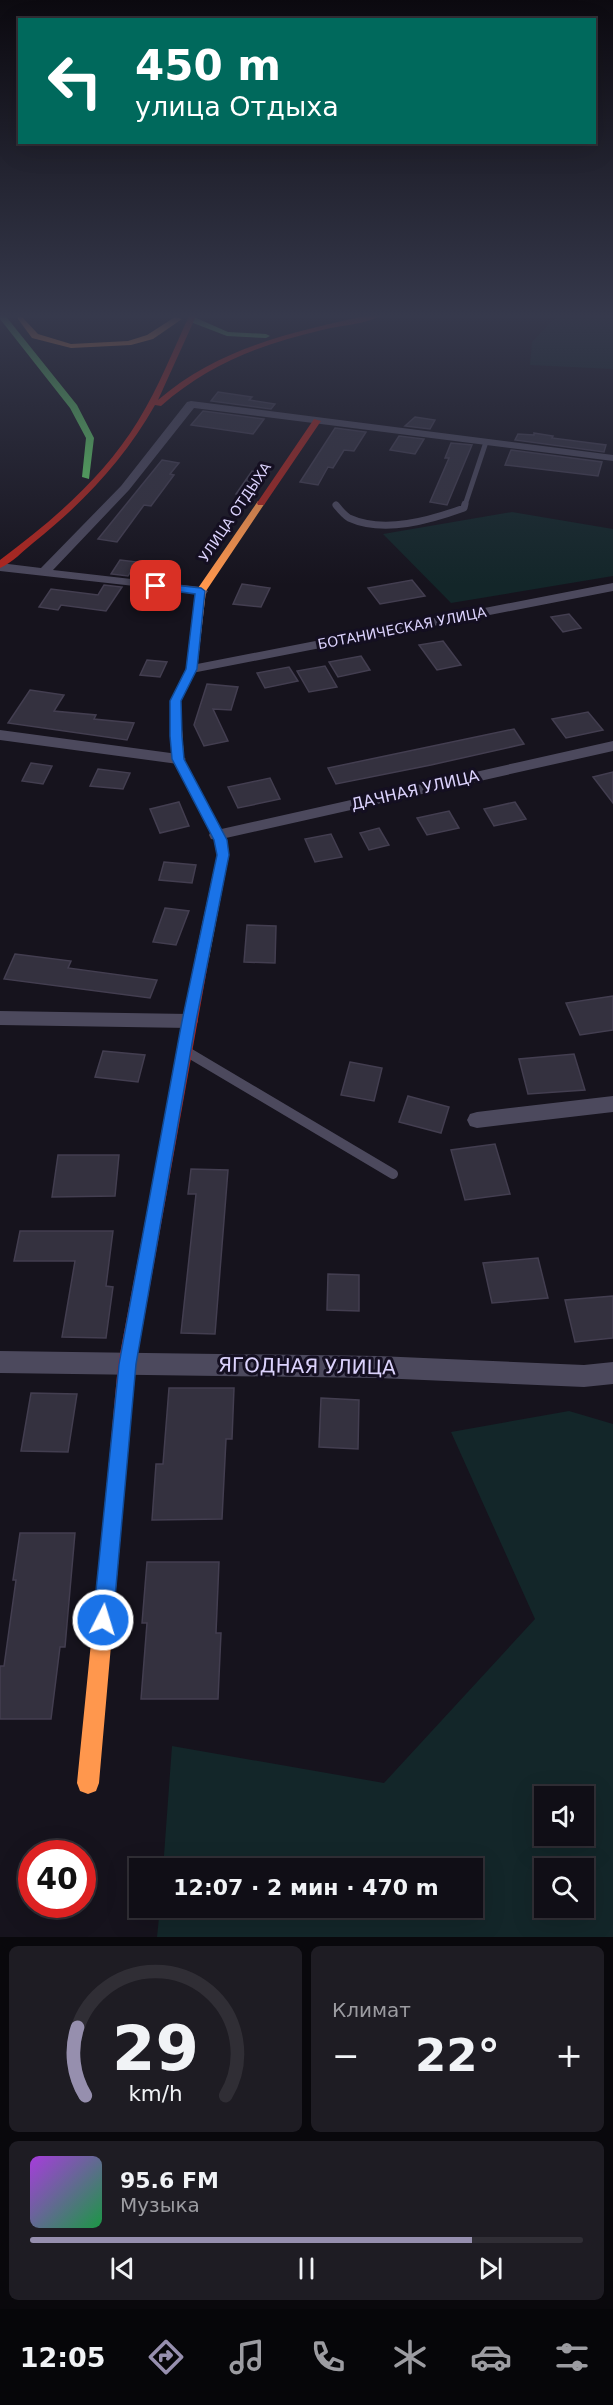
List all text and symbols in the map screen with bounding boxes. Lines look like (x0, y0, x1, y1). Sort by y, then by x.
text: 450 m (135, 41, 281, 90)
icon: left (36, 42, 114, 120)
text: улица Отдыха (135, 91, 339, 122)
street label: УЛИЦА ОТДЫХА (196, 459, 274, 565)
pin (130, 560, 181, 611)
icon: arrive (139, 569, 172, 602)
street label: БОТАНИЧЕСКАЯ УЛИЦА (316, 604, 488, 652)
street label: ДАЧНАЯ УЛИЦА (349, 766, 481, 814)
street label: ЯГОДНАЯ УЛИЦА (218, 1352, 396, 1380)
position arrow (71, 1588, 135, 1652)
map controls (534, 1786, 594, 1918)
button: sound (534, 1786, 594, 1846)
speed limit sign: 40 (18, 1840, 96, 1918)
button: search (534, 1858, 594, 1918)
text: 12:07 · 2 мин · 470 m (173, 1875, 439, 1900)
text: Климат (332, 1998, 411, 2022)
text: 29 (112, 2012, 199, 2085)
text: 22° (415, 2029, 500, 2082)
text: − (332, 2036, 360, 2075)
text: + (555, 2036, 583, 2075)
text: km/h (128, 2081, 183, 2106)
text: 95.6 FM (120, 2168, 219, 2193)
text: Музыка (120, 2193, 200, 2217)
icon: previous (106, 2252, 139, 2285)
icon: pause (290, 2252, 323, 2285)
icon: next (474, 2252, 507, 2285)
icon: directions (145, 2336, 187, 2378)
icon: music (226, 2336, 268, 2378)
icon: phone (307, 2336, 349, 2378)
icon: climate (389, 2336, 431, 2378)
icon: car (470, 2336, 512, 2378)
icon: filters (551, 2336, 593, 2378)
text: 12:05 (20, 2342, 106, 2373)

